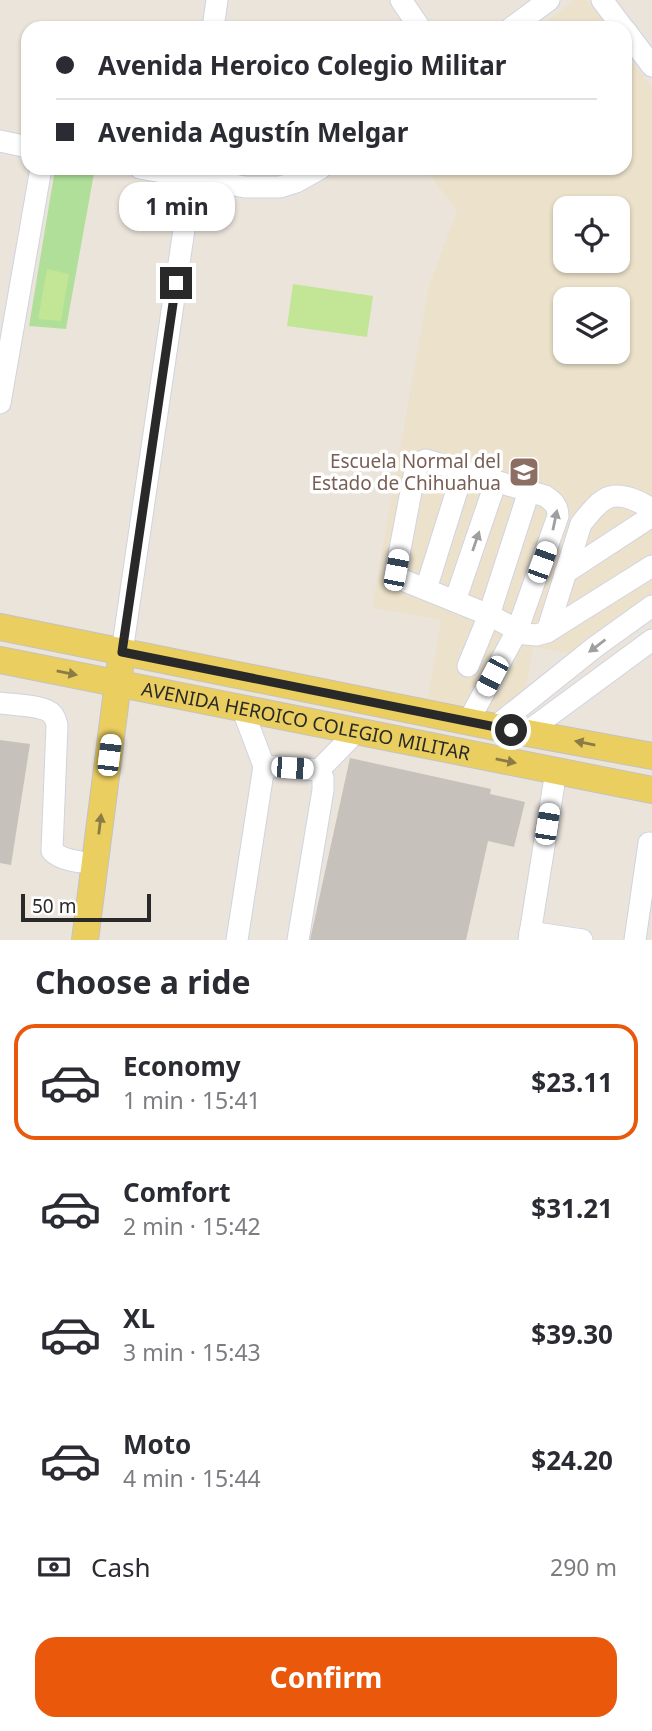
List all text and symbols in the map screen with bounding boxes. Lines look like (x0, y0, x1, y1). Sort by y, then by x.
text: Avenida Heroico Colegio Militar (98, 47, 507, 83)
text: Avenida Agustín Melgar (98, 114, 408, 150)
callout: 1 min (118, 182, 234, 230)
text: 1 min (145, 190, 209, 222)
map controls (553, 196, 630, 364)
button: locate (553, 196, 630, 273)
route end (160, 267, 192, 299)
button: layers (553, 287, 630, 364)
place label: Escuela Normal del Estado de Chihuahua (311, 448, 501, 496)
school or university icon: Escuela Normal del Estado de Chihuahua (507, 455, 541, 489)
one-way arrow (550, 509, 561, 531)
one-way arrow (471, 531, 482, 552)
car (525, 539, 560, 585)
car (382, 547, 411, 593)
one-way arrow (588, 639, 606, 653)
car (473, 653, 512, 699)
one-way arrow (56, 667, 78, 678)
street label: AVENIDA HEROICO COLEGIO MILITAR (139, 676, 473, 767)
route start (495, 714, 527, 746)
car (97, 733, 122, 777)
one-way arrow (574, 738, 596, 749)
one-way arrow (495, 755, 517, 766)
car (271, 756, 314, 780)
car (534, 802, 561, 846)
one-way arrow (95, 813, 106, 835)
scale bar (21, 891, 150, 923)
text: 50 m (32, 893, 76, 919)
text: Choose a ride (35, 960, 251, 1003)
text: Economy (123, 1048, 241, 1084)
icon: car (39, 1051, 102, 1114)
text: $23.11 (531, 1064, 613, 1100)
text: 1 min · 15:41 (123, 1084, 261, 1116)
text: Comfort (123, 1174, 231, 1210)
icon: car (39, 1177, 102, 1240)
text: $31.21 (531, 1190, 613, 1226)
text: 2 min · 15:42 (123, 1210, 261, 1242)
text: XL (123, 1300, 155, 1336)
icon: car (39, 1303, 102, 1366)
text: $39.30 (531, 1316, 613, 1352)
text: 3 min · 15:43 (123, 1336, 261, 1368)
text: Moto (123, 1426, 191, 1462)
icon: car (39, 1429, 102, 1492)
text: $24.20 (531, 1442, 613, 1478)
text: 4 min · 15:44 (123, 1462, 261, 1494)
icon: cash (35, 1548, 73, 1586)
text: Cash (91, 1549, 151, 1585)
text: 290 m (550, 1551, 617, 1583)
button: Confirm (35, 1637, 617, 1717)

